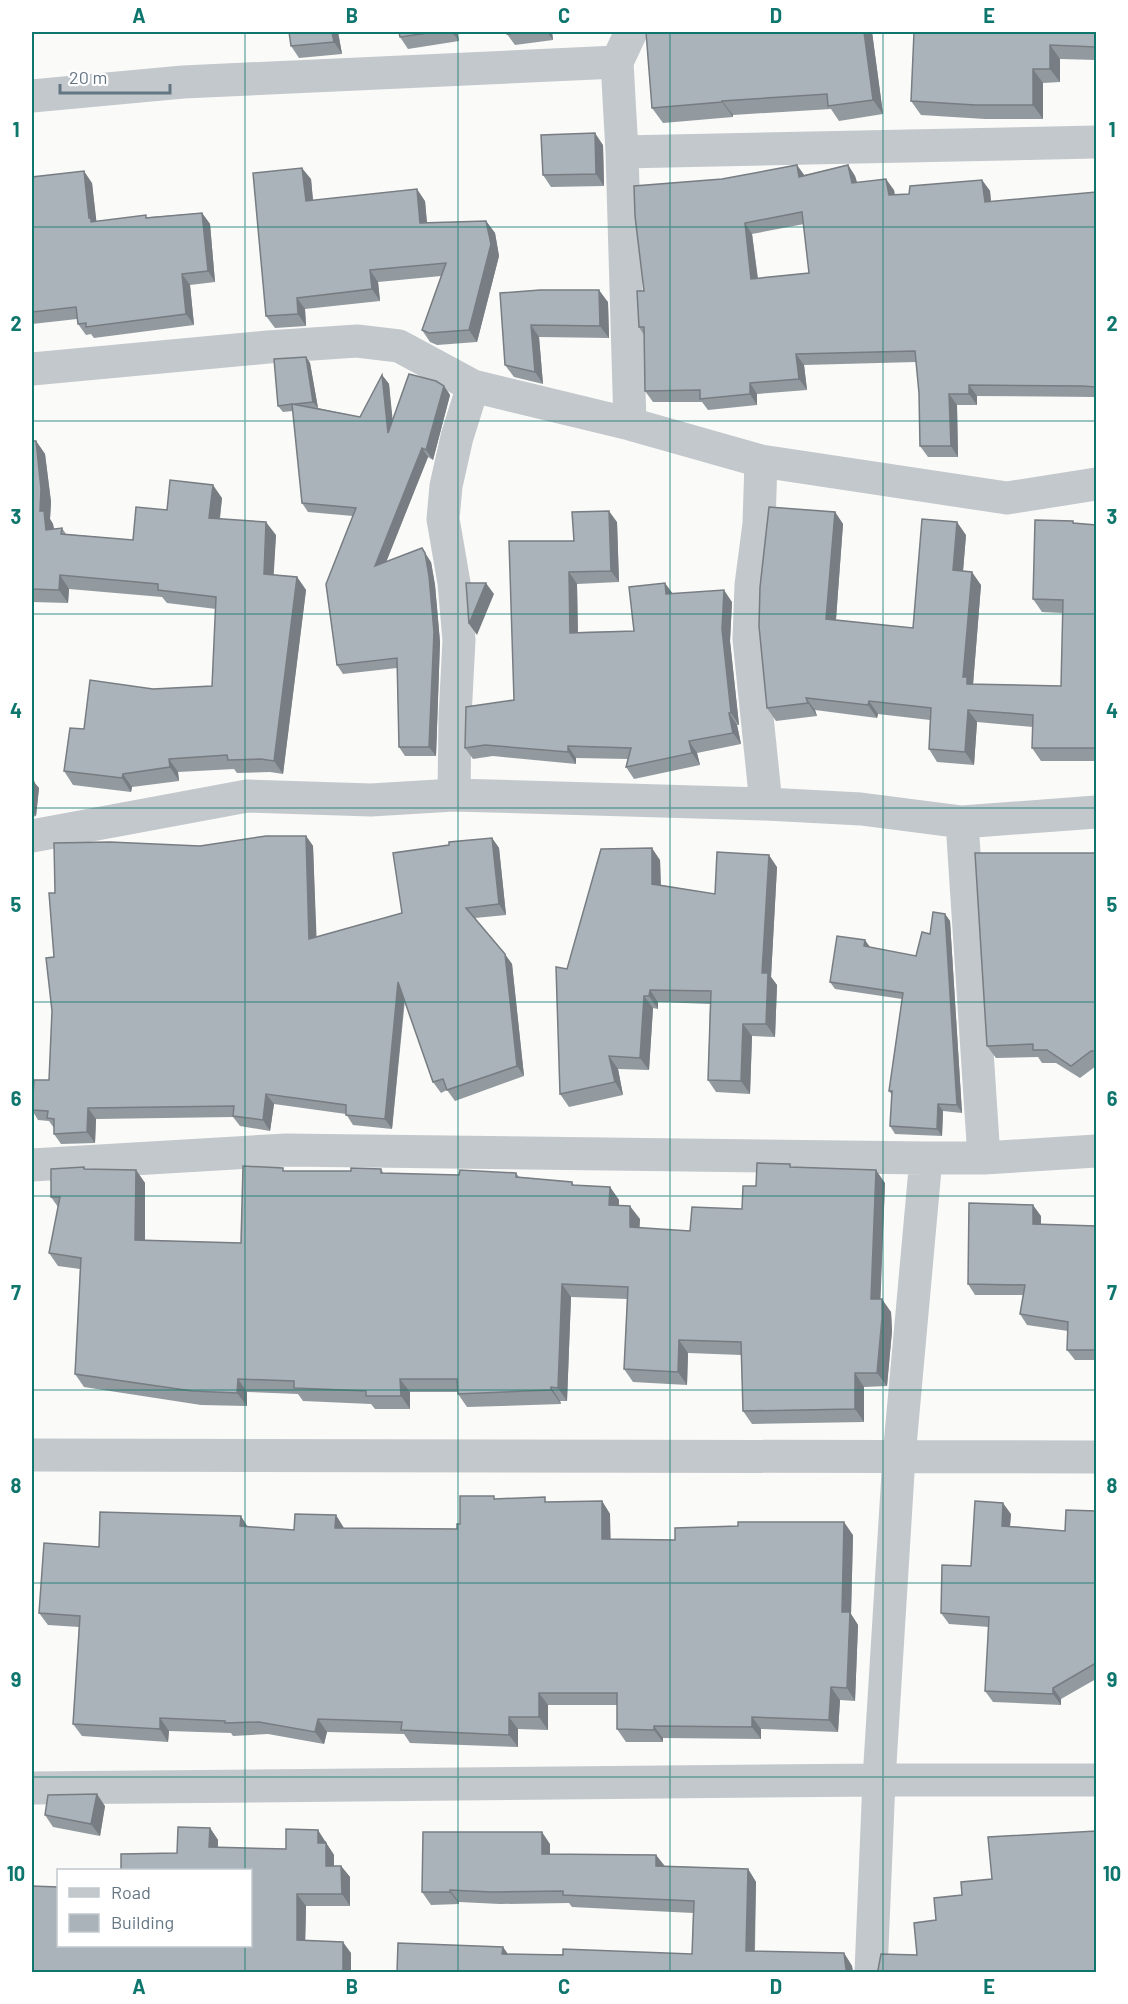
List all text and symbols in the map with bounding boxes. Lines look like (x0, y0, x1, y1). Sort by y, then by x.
text: A (132, 3, 146, 27)
text: B (346, 3, 358, 27)
text: C (558, 3, 570, 27)
text: D (770, 3, 782, 27)
text: E (983, 3, 995, 27)
scale bar (60, 57, 170, 95)
text: 20 m (69, 66, 107, 88)
text: 1 (12, 117, 20, 141)
text: 1 (1108, 117, 1116, 141)
text: 2 (10, 311, 22, 335)
text: 2 (1106, 311, 1118, 335)
text: 3 (11, 504, 21, 528)
text: 3 (1107, 504, 1117, 528)
text: 4 (10, 698, 22, 722)
text: 4 (1106, 698, 1118, 722)
text: 5 (11, 892, 22, 916)
text: 5 (1107, 892, 1118, 916)
text: 6 (11, 1086, 22, 1110)
text: 6 (1107, 1086, 1118, 1110)
text: 7 (11, 1280, 21, 1304)
text: 7 (1107, 1280, 1117, 1304)
text: 8 (11, 1473, 22, 1497)
text: 8 (1107, 1473, 1118, 1497)
text: 9 (11, 1667, 21, 1691)
text: 9 (1107, 1667, 1117, 1691)
text: 10 (7, 1861, 25, 1885)
text: 10 (1103, 1861, 1121, 1885)
legend (57, 1869, 252, 1947)
text: Road (111, 1881, 151, 1903)
text: Building (111, 1911, 174, 1933)
text: A (132, 1974, 146, 1998)
text: B (346, 1974, 358, 1998)
text: C (558, 1974, 570, 1998)
text: D (770, 1974, 782, 1998)
text: E (983, 1974, 995, 1998)

